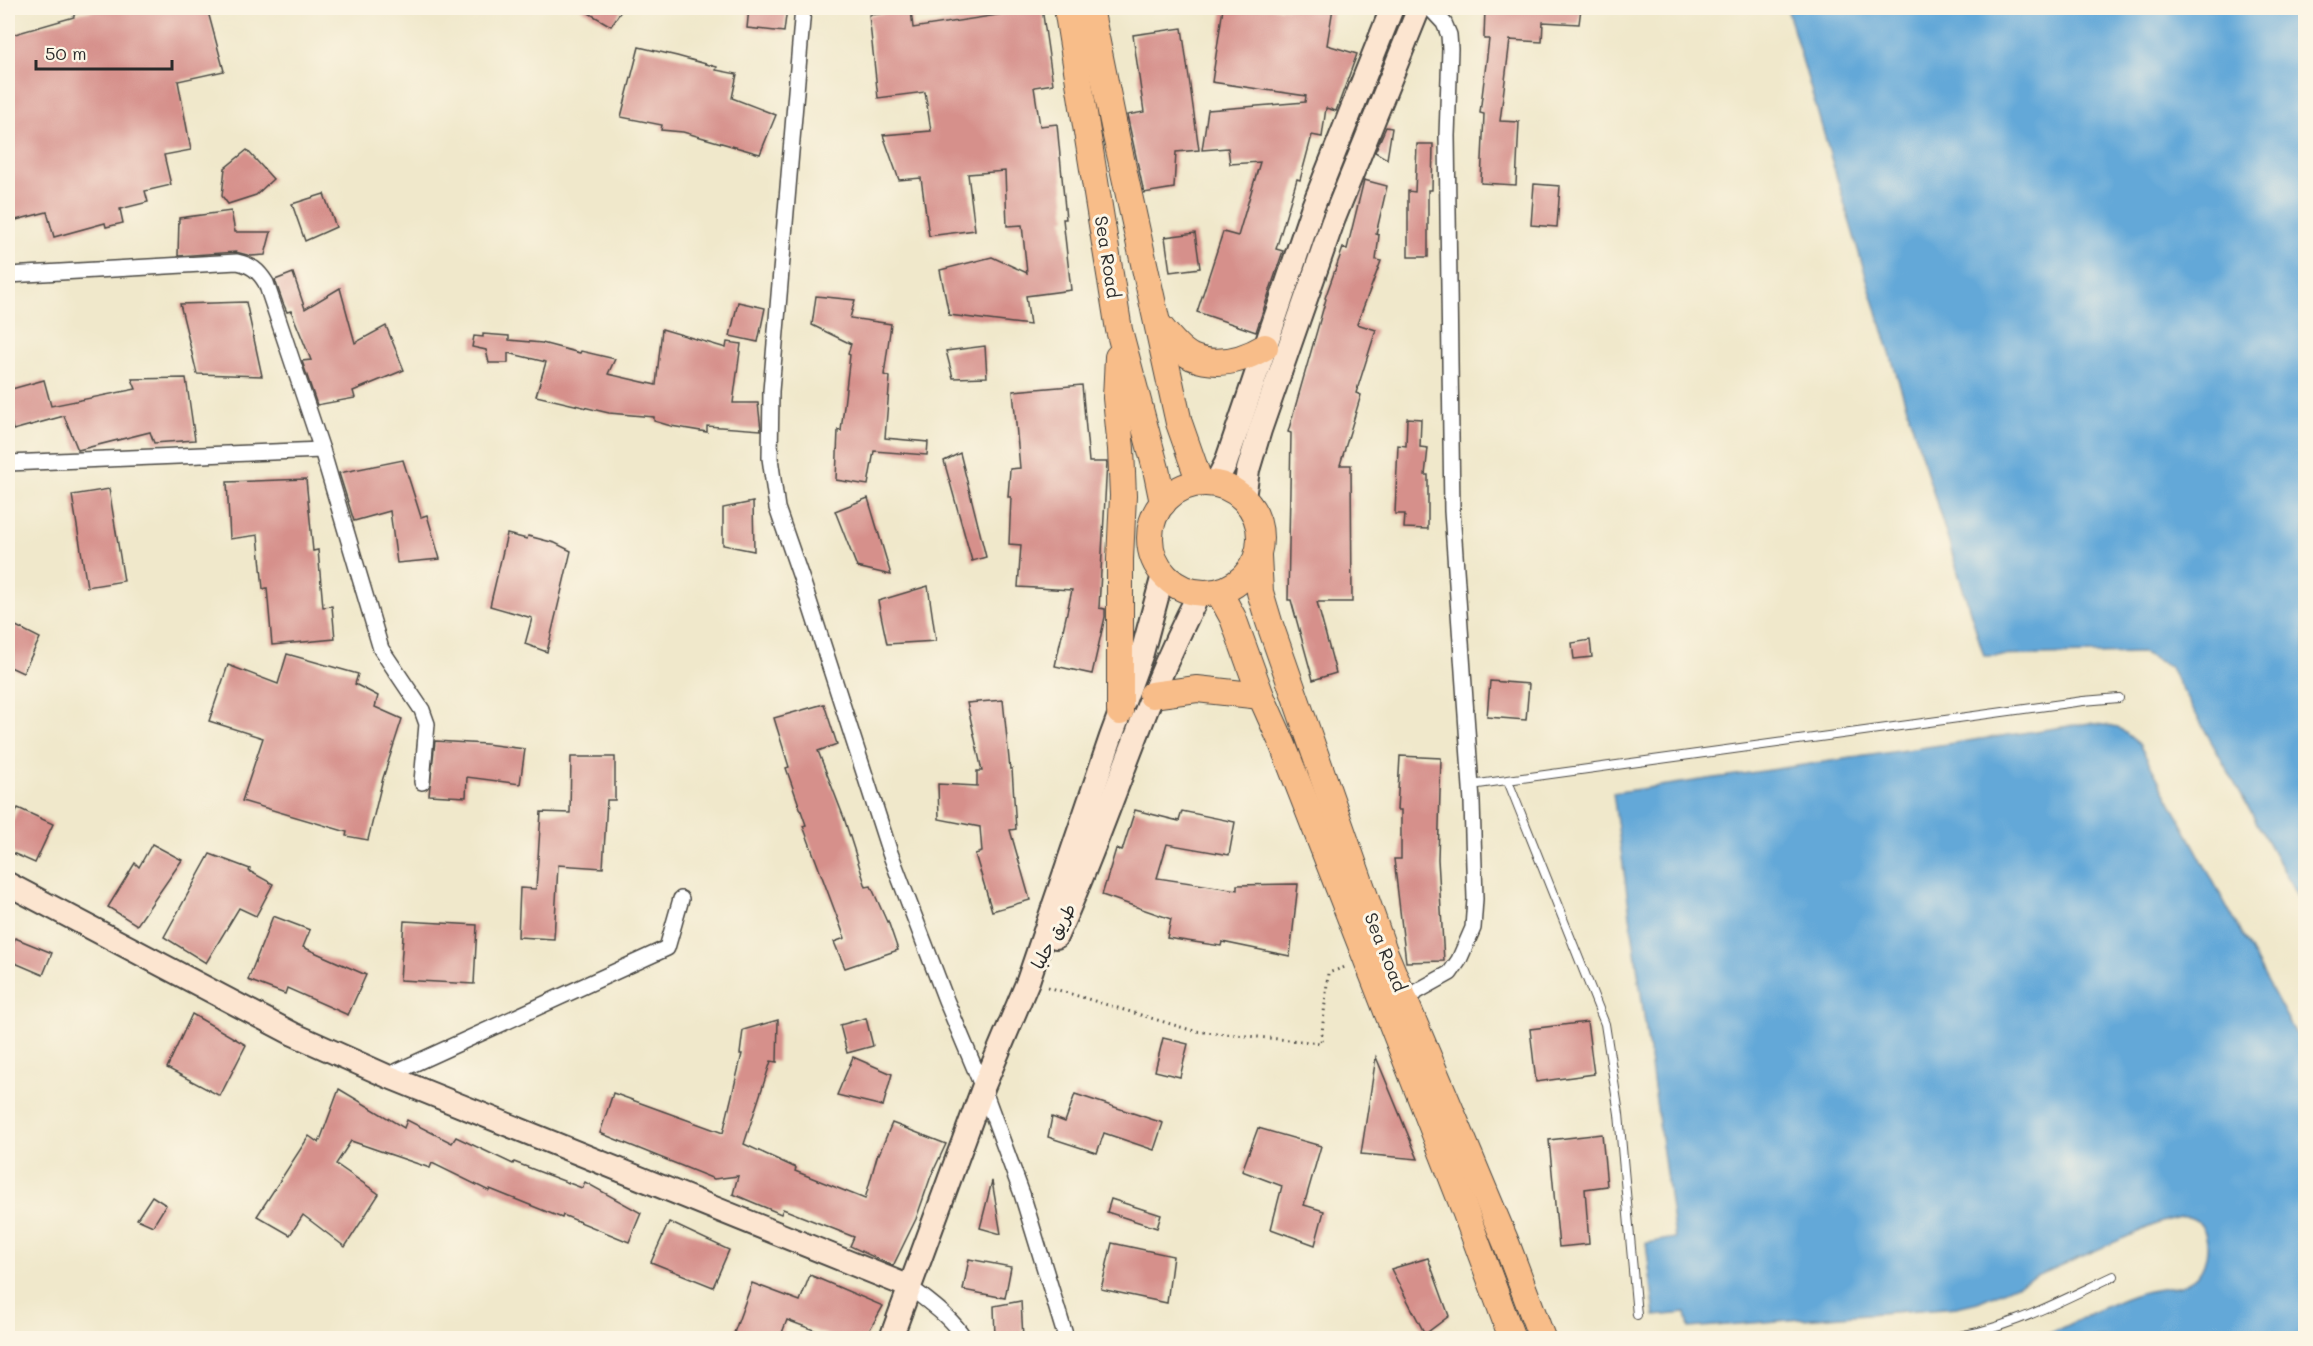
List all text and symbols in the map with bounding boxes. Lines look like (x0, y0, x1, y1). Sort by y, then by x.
scale bar (36, 33, 172, 71)
text: 50 m (45, 41, 87, 65)
street label: Sea Road (1090, 214, 1126, 300)
street label: طريق حلبا (1025, 899, 1081, 973)
street label: Sea Road (1359, 909, 1413, 995)

